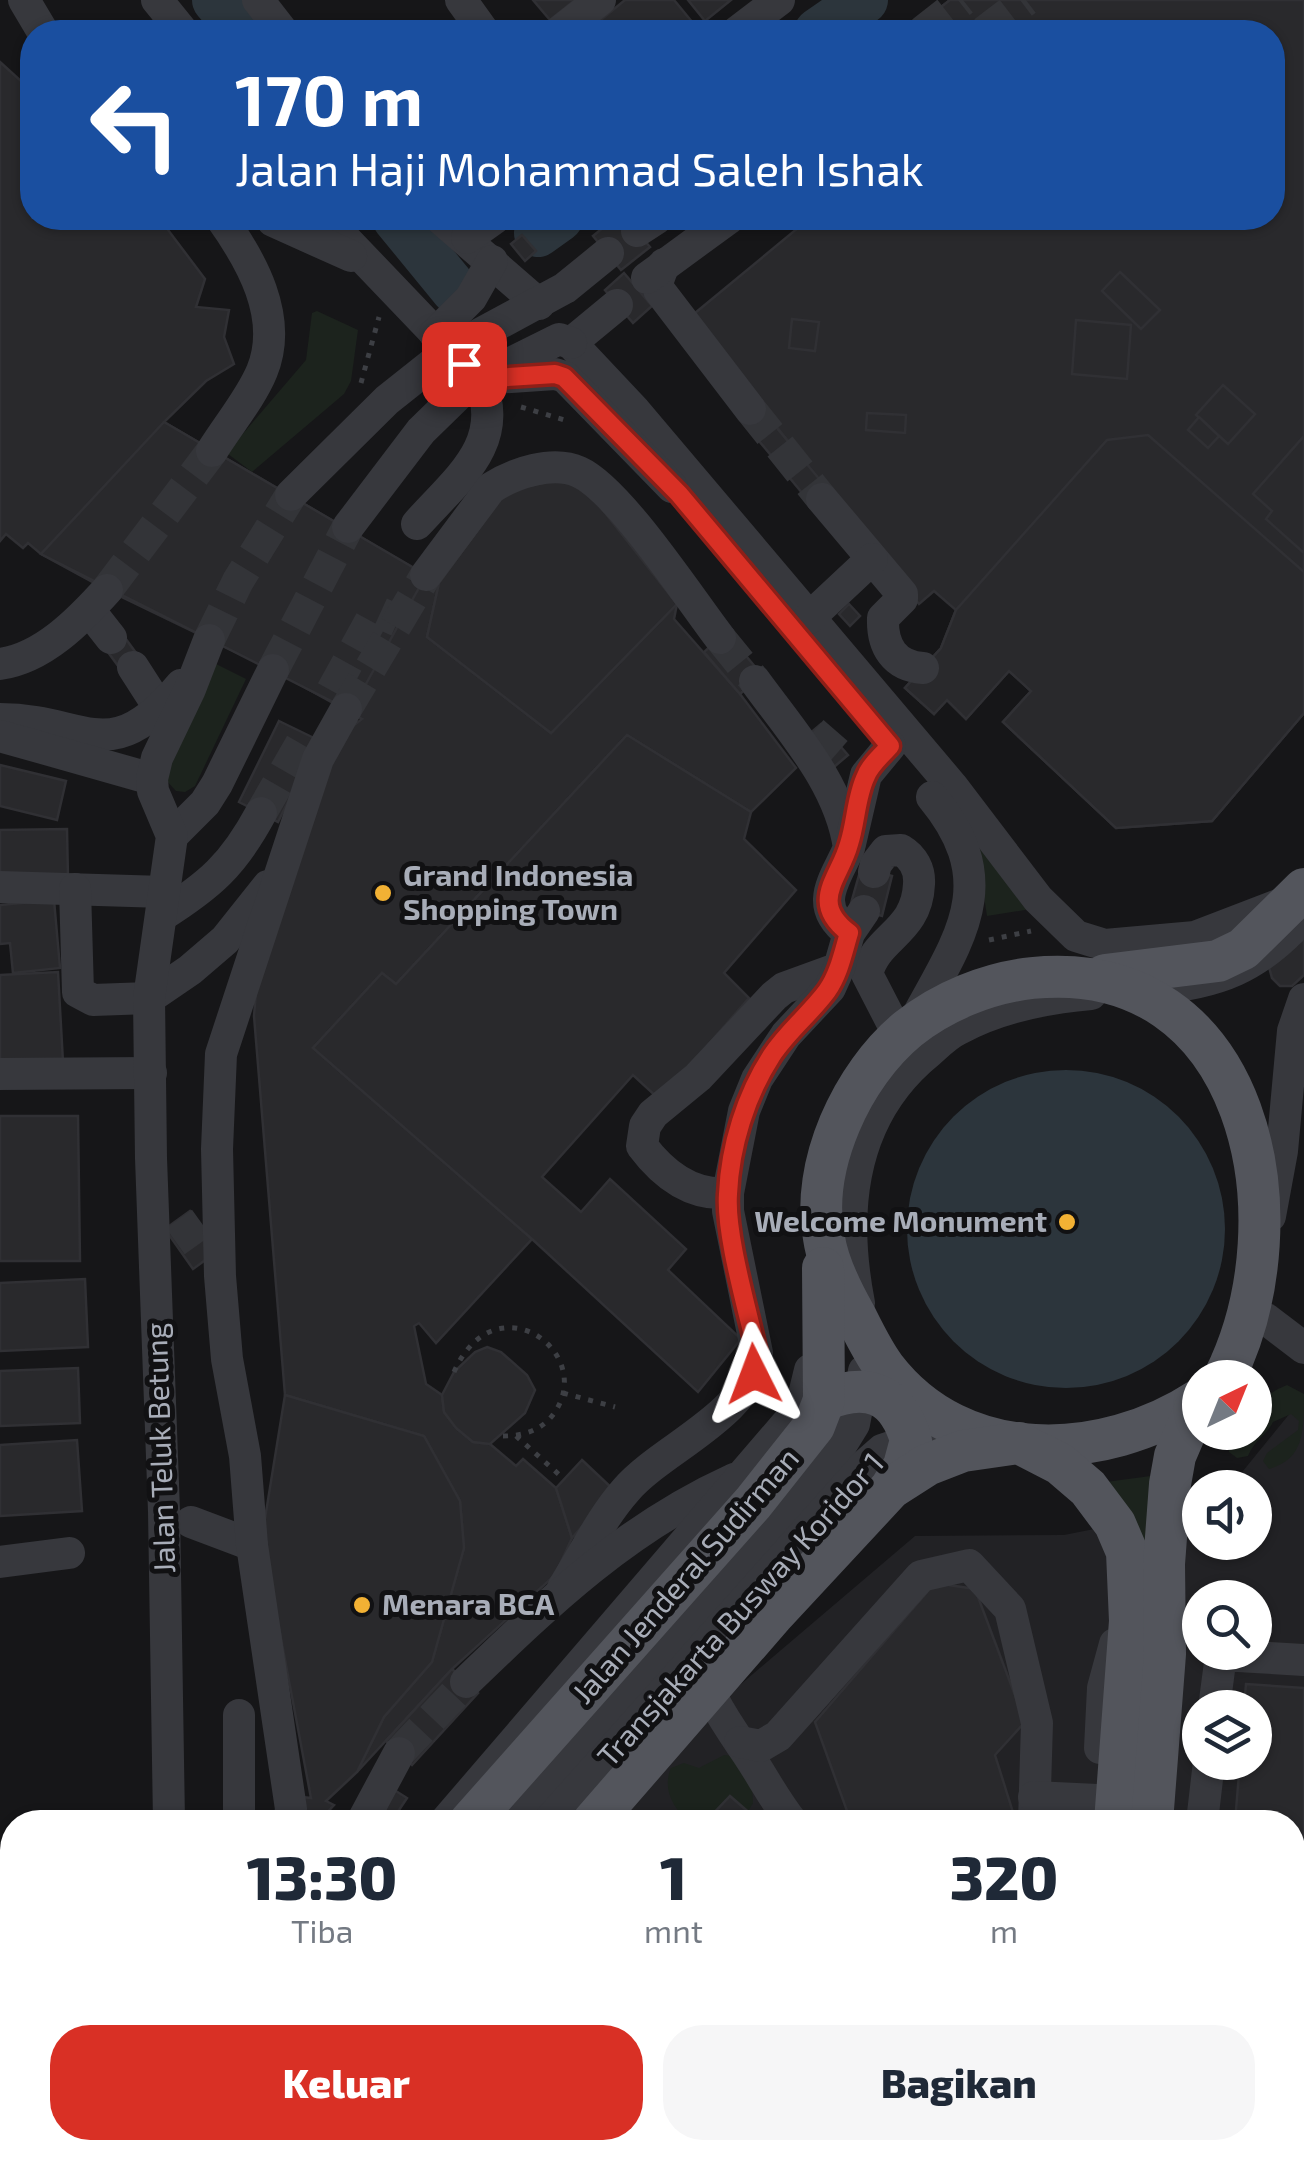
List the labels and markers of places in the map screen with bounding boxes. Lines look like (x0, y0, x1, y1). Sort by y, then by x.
pin (422, 322, 507, 407)
place label: Grand Indonesia Shopping Town (403, 856, 633, 926)
marker: Grand Indonesia Shopping Town (372, 882, 394, 904)
place label: Welcome Monument (754, 1202, 1047, 1238)
marker: Welcome Monument (1056, 1211, 1078, 1233)
place label: Menara BCA (382, 1585, 555, 1621)
marker: Menara BCA (351, 1594, 373, 1616)

